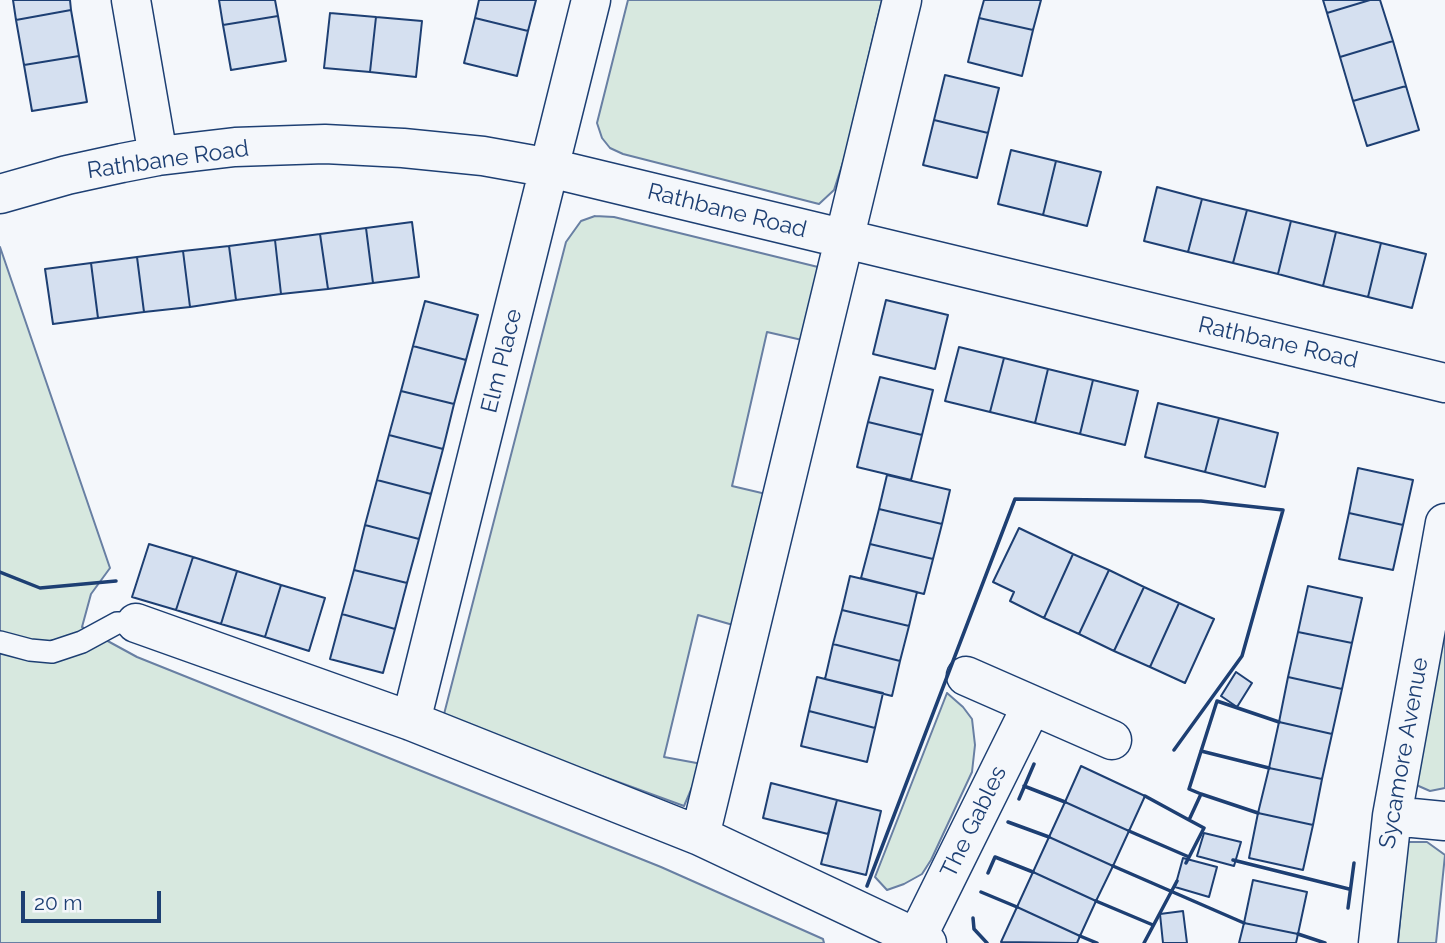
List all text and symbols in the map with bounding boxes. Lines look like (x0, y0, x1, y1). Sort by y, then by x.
street label: Rathbane Road (85, 135, 251, 185)
street label: Rathbane Road (645, 178, 809, 244)
street label: Elm Place (476, 306, 528, 416)
street label: Rathbane Road (1195, 311, 1361, 375)
street label: Sycamore Avenue (1374, 655, 1434, 851)
street label: The Gables (935, 762, 1013, 882)
scale bar (24, 876, 164, 920)
text: 20 m (34, 890, 82, 915)

